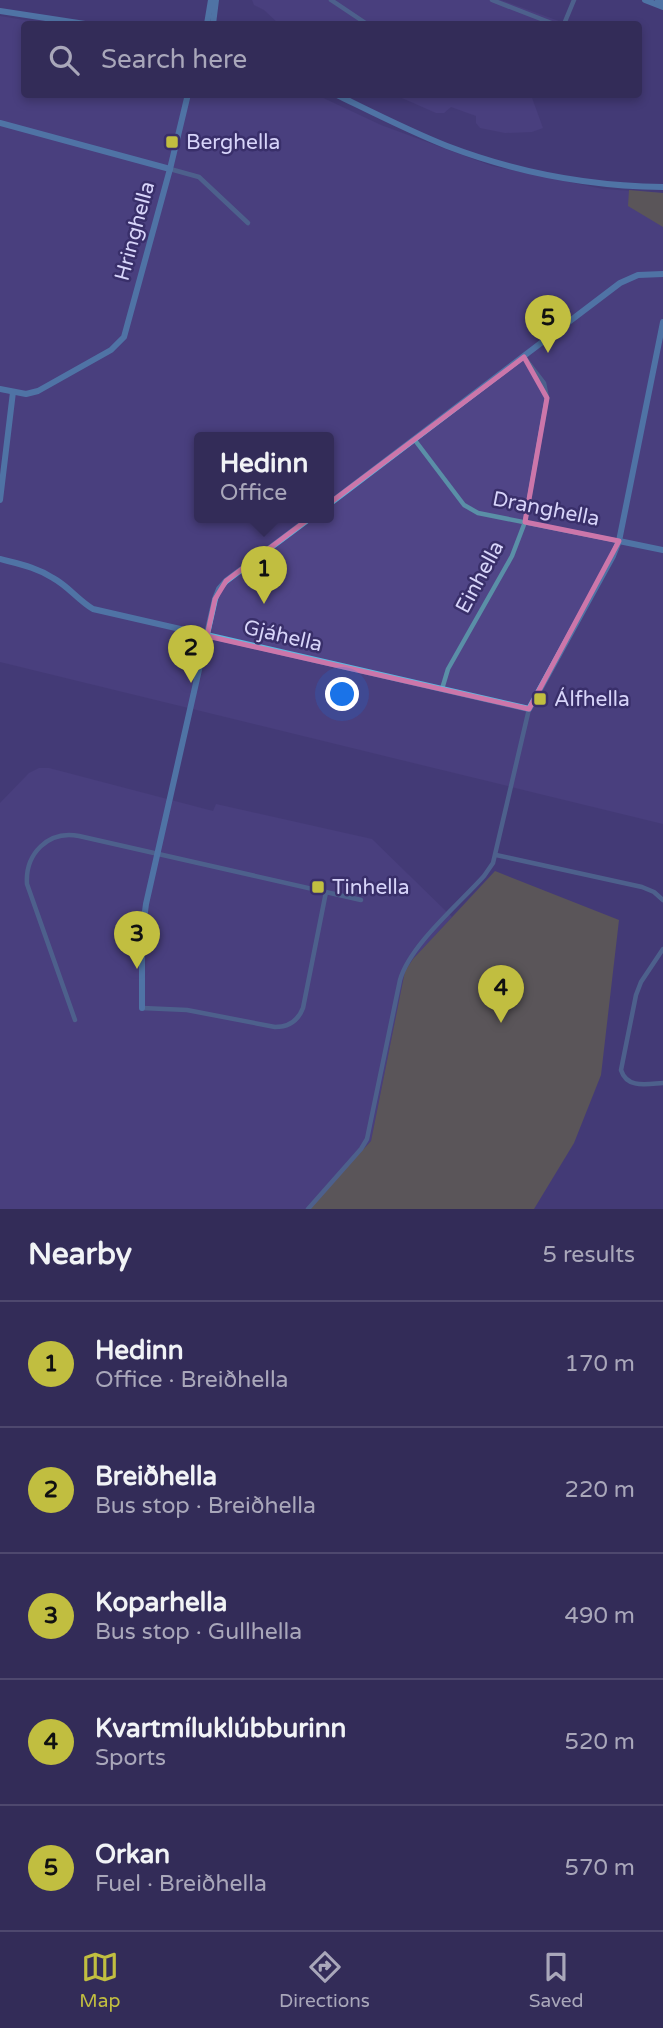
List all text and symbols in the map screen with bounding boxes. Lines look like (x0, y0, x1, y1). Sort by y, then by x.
search box (21, 21, 642, 98)
icon: search (45, 41, 83, 79)
text: Search here (101, 44, 247, 75)
place label: Berghella (186, 130, 280, 155)
marker: Berghella (164, 134, 180, 150)
street label: Hringhella (110, 179, 160, 283)
pin: 5 (525, 295, 571, 353)
popup (194, 432, 334, 523)
text: Hedinn (220, 448, 308, 479)
text: Office (220, 479, 287, 507)
street label: Dranghella (490, 486, 602, 532)
street label: Einhella (451, 537, 509, 617)
pin: 1 (241, 546, 287, 604)
street label: Gjáhella (241, 615, 325, 657)
pin: 2 (168, 625, 214, 683)
your location (325, 677, 359, 711)
place label: Álfhella (554, 687, 630, 712)
marker: Álfhella (532, 691, 548, 707)
place label: Tinhella (332, 875, 410, 900)
marker: Tinhella (310, 879, 326, 895)
pin: 3 (114, 911, 160, 969)
pin: 4 (478, 965, 524, 1023)
text: Nearby (28, 1236, 132, 1273)
text: 5 results (542, 1241, 635, 1269)
text: Hedinn (95, 1335, 184, 1366)
text: 1 (44, 1350, 58, 1378)
text: 170 m (565, 1350, 635, 1378)
text: Office · Breiðhella (95, 1366, 289, 1394)
text: Breiðhella (95, 1461, 217, 1492)
text: 2 (44, 1476, 58, 1504)
text: 220 m (565, 1476, 635, 1504)
text: Bus stop · Breiðhella (95, 1492, 316, 1520)
text: Koparhella (95, 1587, 227, 1618)
text: 3 (44, 1602, 58, 1630)
text: 490 m (565, 1602, 635, 1630)
text: Bus stop · Gullhella (95, 1618, 302, 1646)
text: Kvartmíluklúbburinn (95, 1713, 346, 1744)
text: 4 (44, 1728, 58, 1756)
text: 520 m (565, 1728, 635, 1756)
text: Sports (95, 1744, 166, 1772)
text: Orkan (95, 1839, 170, 1870)
text: 5 (44, 1854, 58, 1882)
text: 570 m (565, 1854, 635, 1882)
text: Fuel · Breiðhella (95, 1870, 267, 1898)
tab: Map (79, 1948, 120, 2012)
tab: Directions (279, 1948, 370, 2012)
tab: Saved (529, 1948, 584, 2012)

